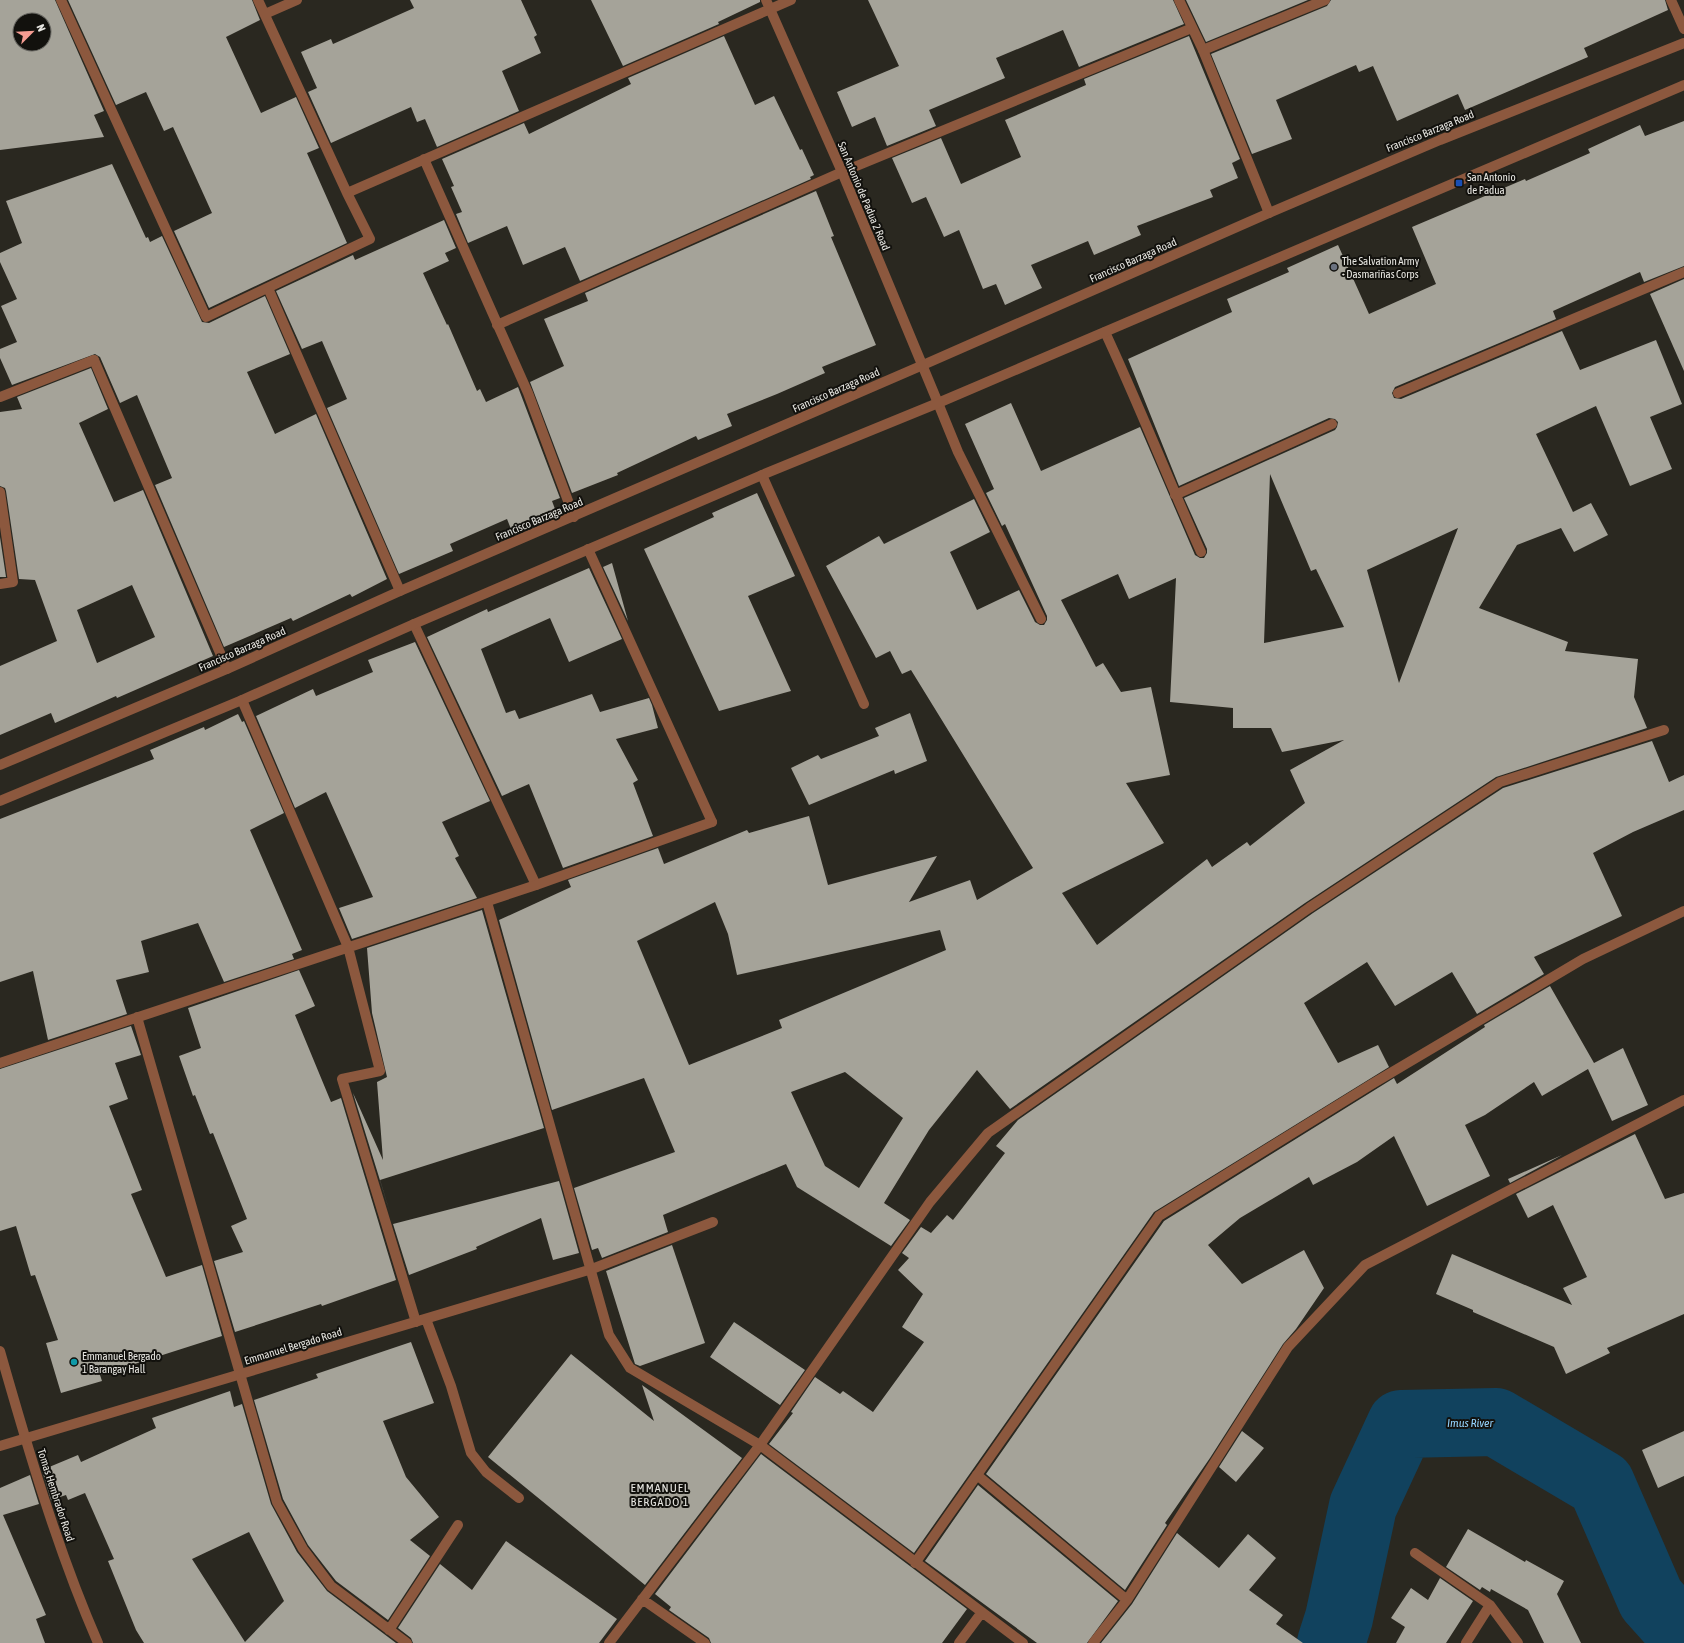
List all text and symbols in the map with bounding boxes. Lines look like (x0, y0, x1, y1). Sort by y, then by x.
north arrow (12, 12, 52, 52)
text: N (34, 23, 48, 33)
street label: Francisco Barzaga Road (1384, 108, 1476, 154)
street label: San Antonio de Padua 2 Road (836, 140, 892, 252)
place label: San Antonio de Padua (1467, 171, 1516, 196)
marker: San Antonio de Padua (1454, 178, 1464, 188)
street label: Francisco Barzaga Road (1088, 235, 1178, 285)
place label: The Salvation Army - Dasmariñas Corps (1342, 255, 1420, 280)
marker: The Salvation Army - Dasmariñas Corps (1329, 262, 1339, 272)
street label: Francisco Barzaga Road (791, 365, 881, 415)
street label: Francisco Barzaga Road (494, 495, 584, 543)
street label: Francisco Barzaga Road (197, 624, 287, 674)
street label: Emmanuel Bergado Road (243, 1325, 343, 1367)
place label: Emmanuel Bergado 1 Barangay Hall (82, 1350, 161, 1375)
marker: Emmanuel Bergado 1 Barangay Hall (69, 1357, 79, 1367)
water label: Imus River (1447, 1416, 1493, 1430)
street label: Tomas Hembrador Road (35, 1447, 77, 1543)
district label: EMMANUEL BERGADO 1 (631, 1481, 690, 1509)

